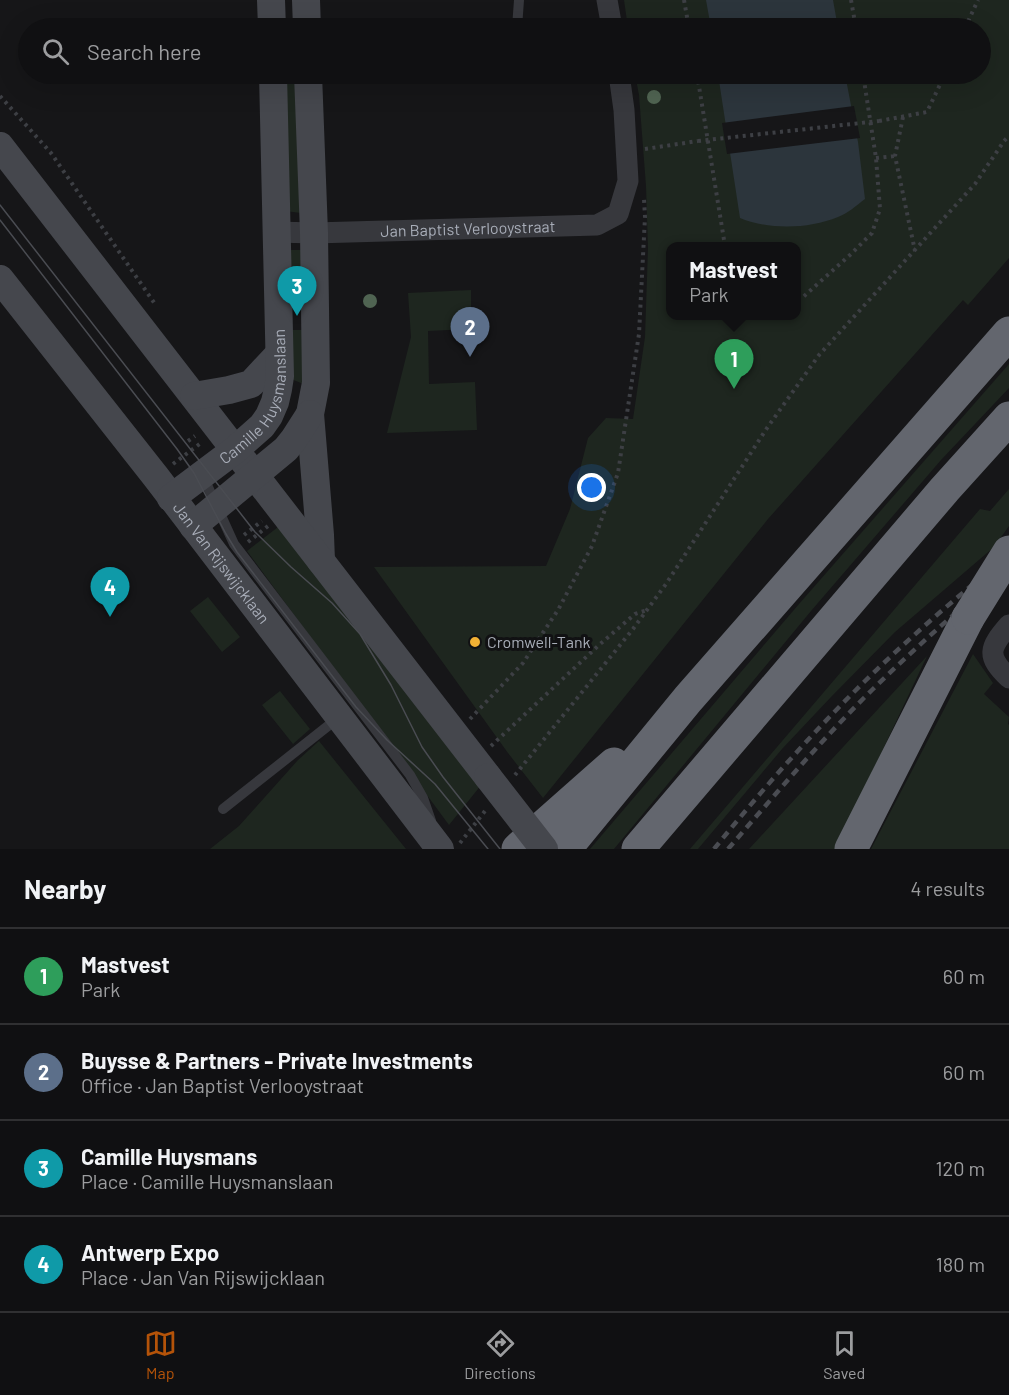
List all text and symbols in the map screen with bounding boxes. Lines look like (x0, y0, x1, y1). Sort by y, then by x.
search box (18, 18, 991, 84)
icon: search (39, 35, 72, 68)
text: Search here (87, 38, 201, 64)
street label: Jan Baptist Verlooystraat (380, 216, 556, 240)
popup (666, 242, 801, 320)
text: Mastvest (689, 256, 778, 282)
pin: 3 (278, 266, 316, 316)
text: Park (689, 282, 728, 306)
pin: 2 (450, 308, 490, 357)
street label: Camille Huysmanslaan (215, 329, 289, 467)
pin: 1 (714, 340, 754, 389)
your location (577, 473, 606, 502)
street label: Jan Van Rijswijcklaan (170, 498, 274, 627)
pin: 4 (90, 568, 130, 617)
place label: Cromwell-Tank (487, 632, 591, 651)
marker: Cromwell-Tank (468, 635, 482, 649)
text: Nearby (24, 873, 106, 904)
text: 4 results (910, 876, 985, 900)
text: Mastvest (81, 951, 170, 977)
text: 1 (40, 964, 47, 988)
text: 60 m (943, 964, 985, 988)
text: Park (81, 977, 120, 1001)
text: Buysse & Partners - Private Investments (81, 1047, 473, 1073)
text: 2 (38, 1060, 49, 1084)
text: 60 m (943, 1060, 985, 1084)
text: Office · Jan Baptist Verlooystraat (81, 1073, 364, 1097)
text: Camille Huysmans (81, 1143, 257, 1169)
text: 3 (38, 1156, 49, 1180)
text: 120 m (935, 1156, 985, 1180)
text: Place · Camille Huysmanslaan (81, 1169, 334, 1193)
text: Antwerp Expo (81, 1239, 219, 1265)
text: 4 (37, 1252, 50, 1276)
text: 180 m (936, 1252, 985, 1276)
text: Place · Jan Van Rijswijcklaan (81, 1265, 325, 1289)
tab: Map (144, 1327, 177, 1382)
tab: Directions (464, 1327, 536, 1382)
tab: Saved (823, 1327, 865, 1382)

